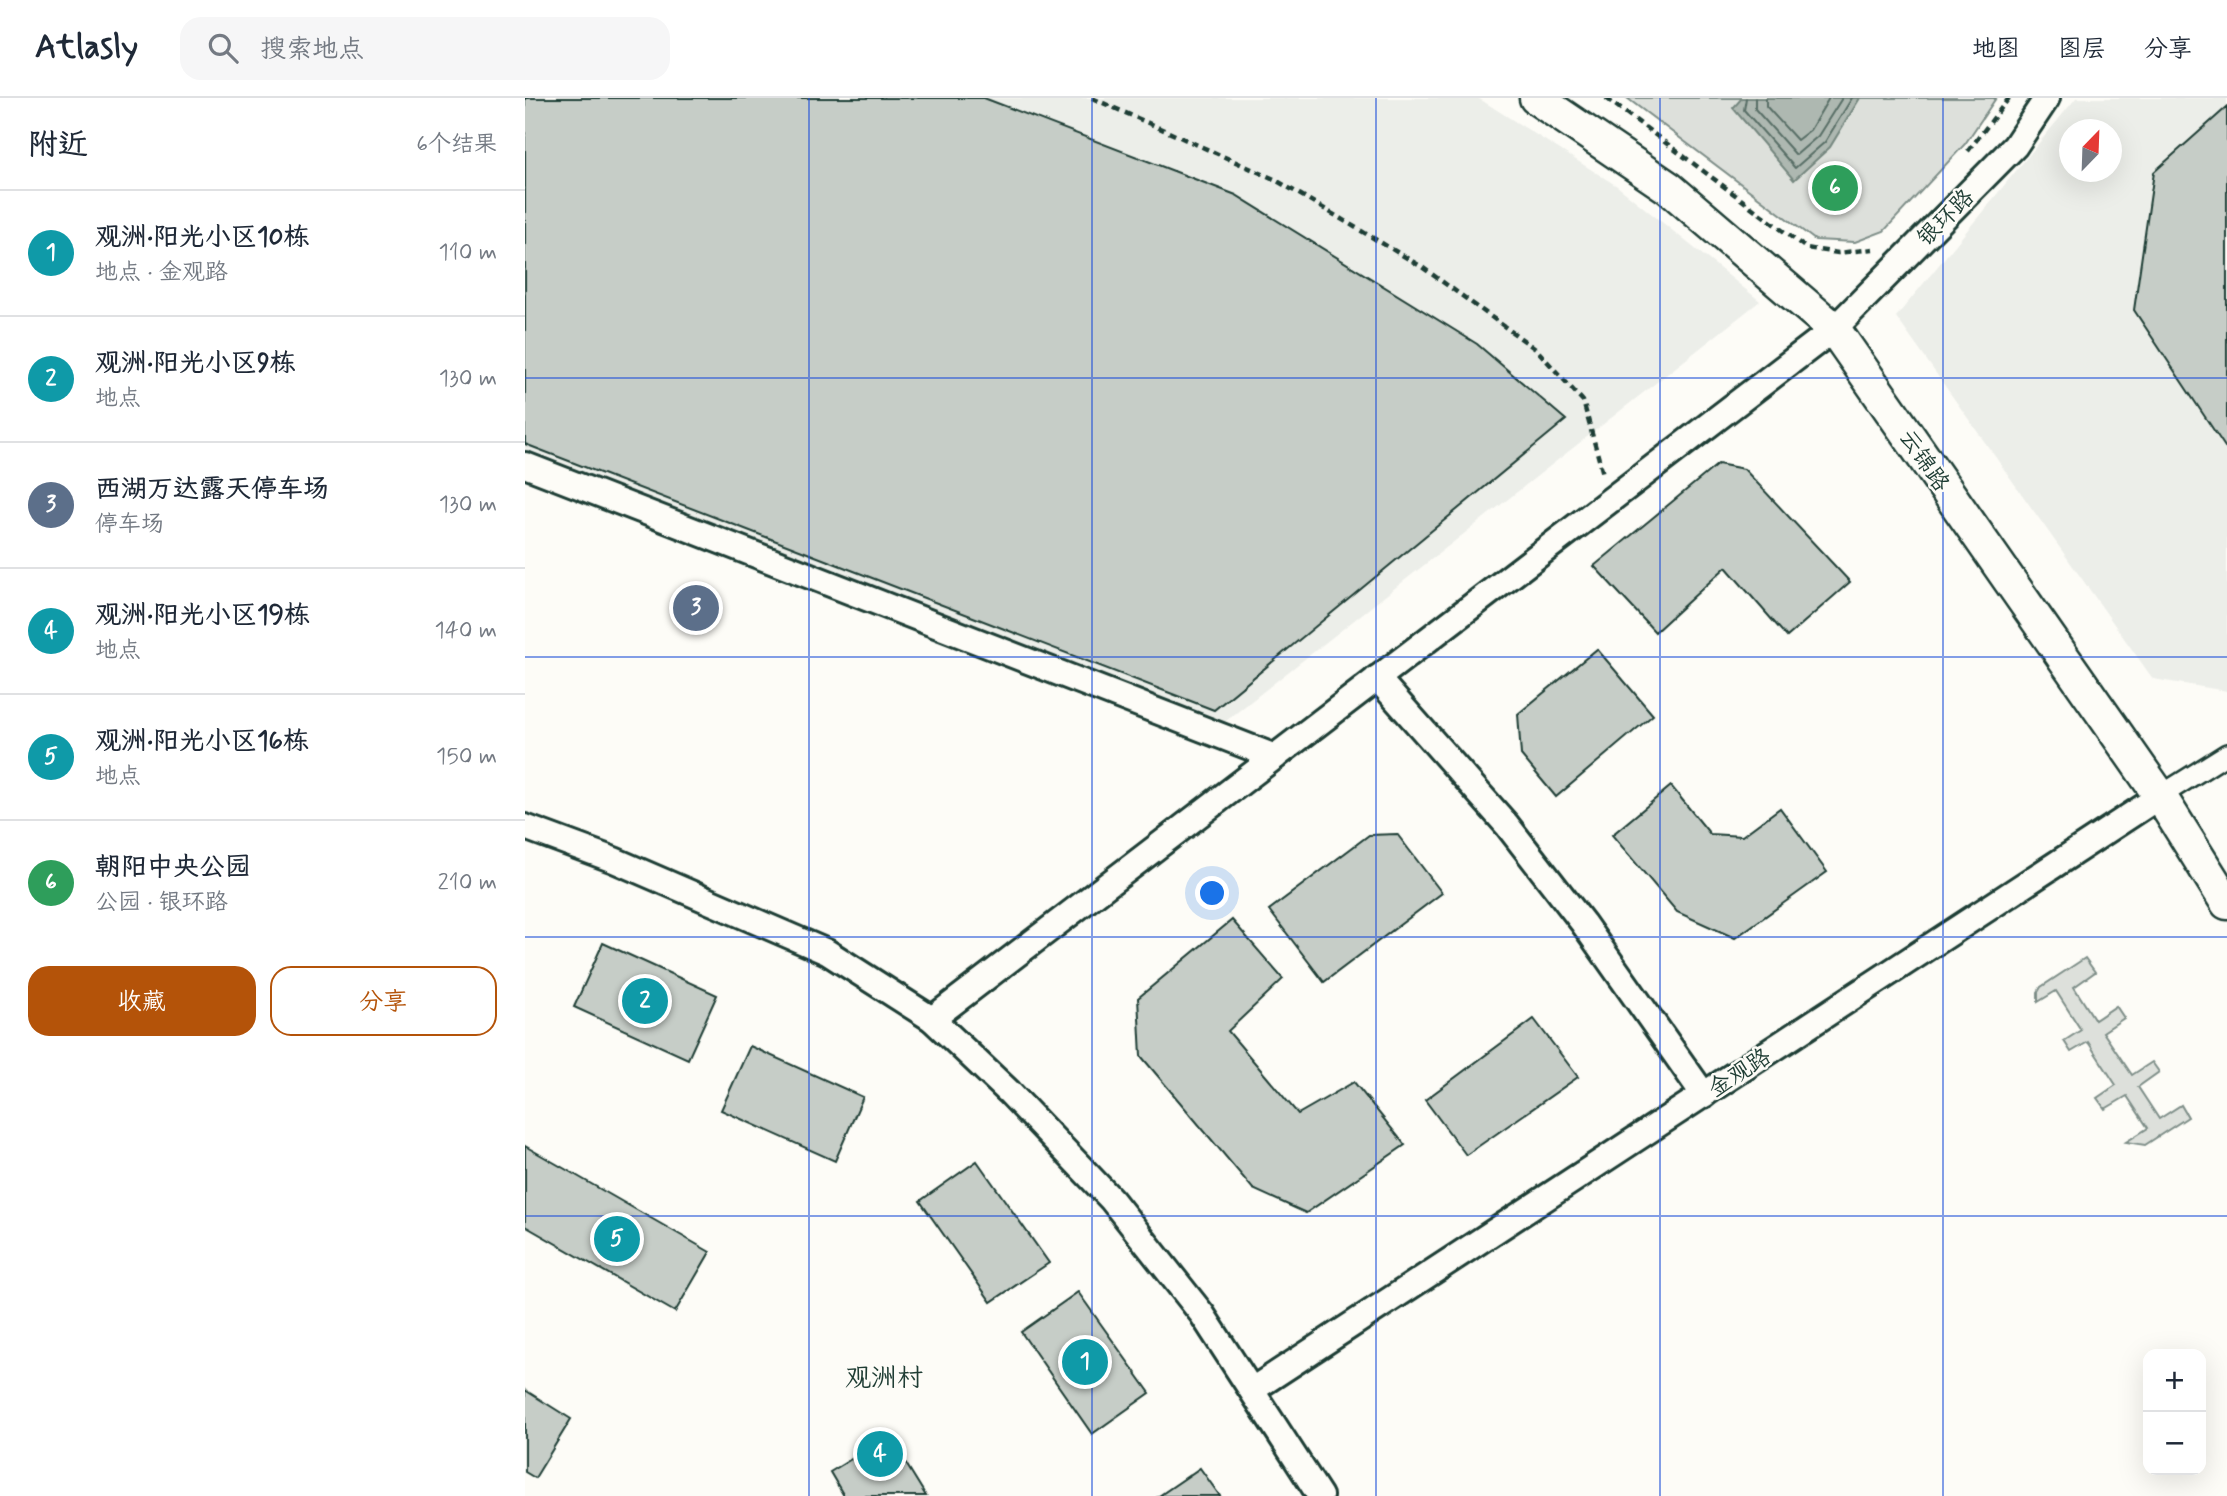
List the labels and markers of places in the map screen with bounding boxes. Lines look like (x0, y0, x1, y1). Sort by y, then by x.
pin: 6 (1812, 162, 1858, 214)
pin: 3 (673, 582, 719, 634)
pin: 2 (622, 975, 668, 1027)
pin: 5 (594, 1213, 640, 1265)
pin: 1 (1062, 1336, 1108, 1388)
pin: 4 (857, 1428, 903, 1480)

